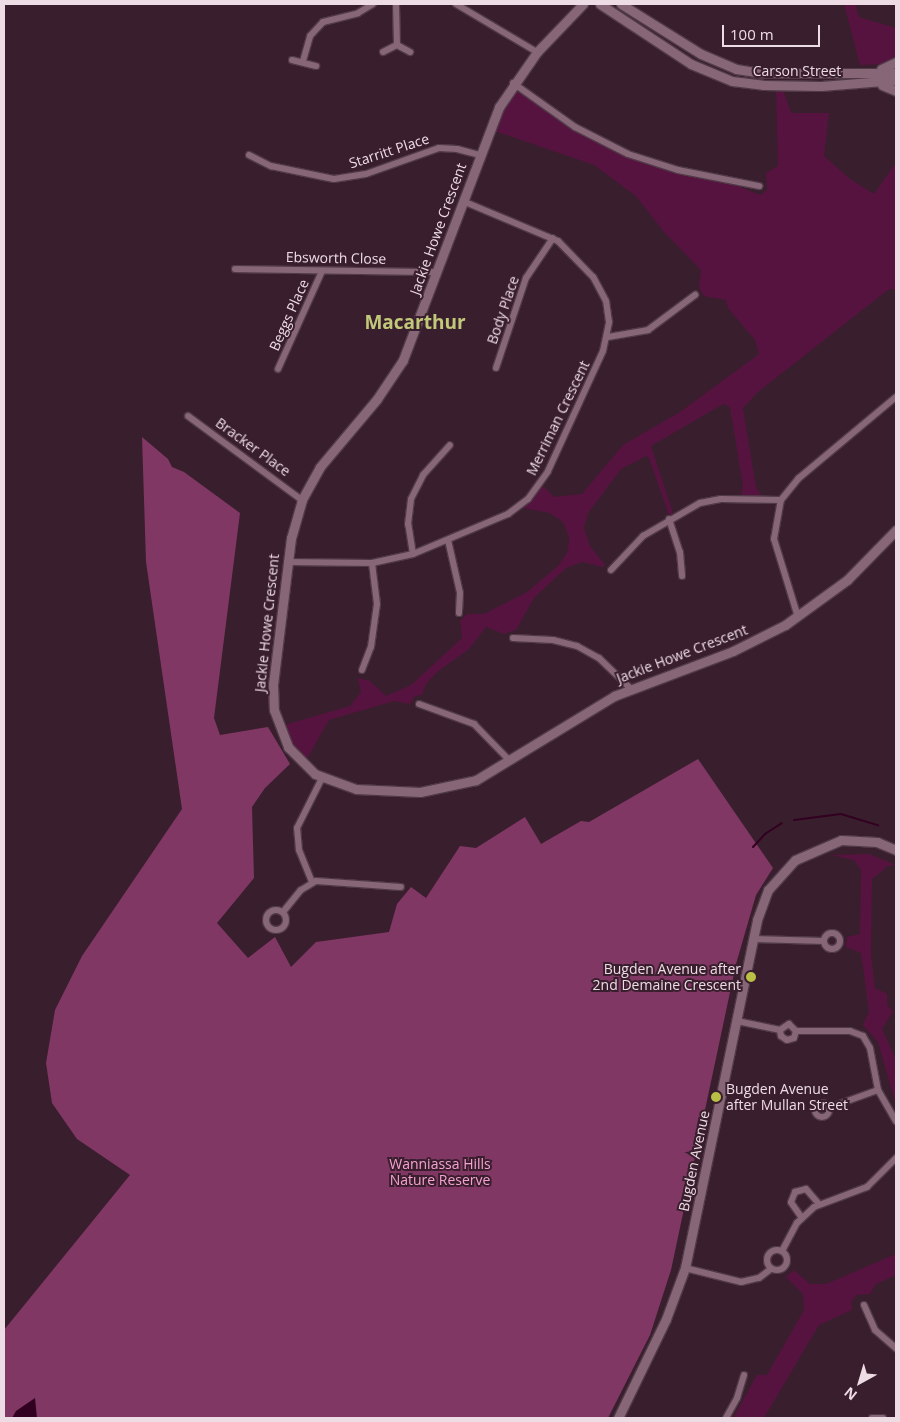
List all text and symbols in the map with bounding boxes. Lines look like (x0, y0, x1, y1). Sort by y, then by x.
scale bar (725, 15, 822, 47)
text: 100 m (730, 24, 774, 44)
street label: Carson Street (753, 63, 841, 79)
street label: Starritt Place (347, 130, 431, 172)
street label: Jackie Howe Crescent (406, 161, 470, 297)
street label: Ebsworth Close (286, 249, 386, 267)
street label: Body Place (484, 274, 522, 346)
street label: Beggs Place (266, 277, 312, 353)
district label: Macarthur (364, 312, 466, 334)
street label: Merriman Crescent (523, 358, 593, 478)
street label: Bracker Place (212, 414, 294, 480)
street label: Jackie Howe Crescent (251, 553, 283, 693)
street label: Jackie Howe Crescent (614, 621, 750, 687)
place label: Bugden Avenue after 2nd Demaine Crescent (593, 961, 741, 994)
marker: Bugden Avenue after 2nd Demaine Crescent (745, 971, 757, 983)
place label: Bugden Avenue after Mullan Street (726, 1081, 848, 1114)
marker: Bugden Avenue after Mullan Street (710, 1091, 722, 1103)
street label: Bugden Avenue (675, 1109, 713, 1213)
park label: Wanniassa Hills Nature Reserve (389, 1156, 491, 1188)
north arrow (835, 1357, 885, 1407)
text: N (840, 1383, 861, 1405)

